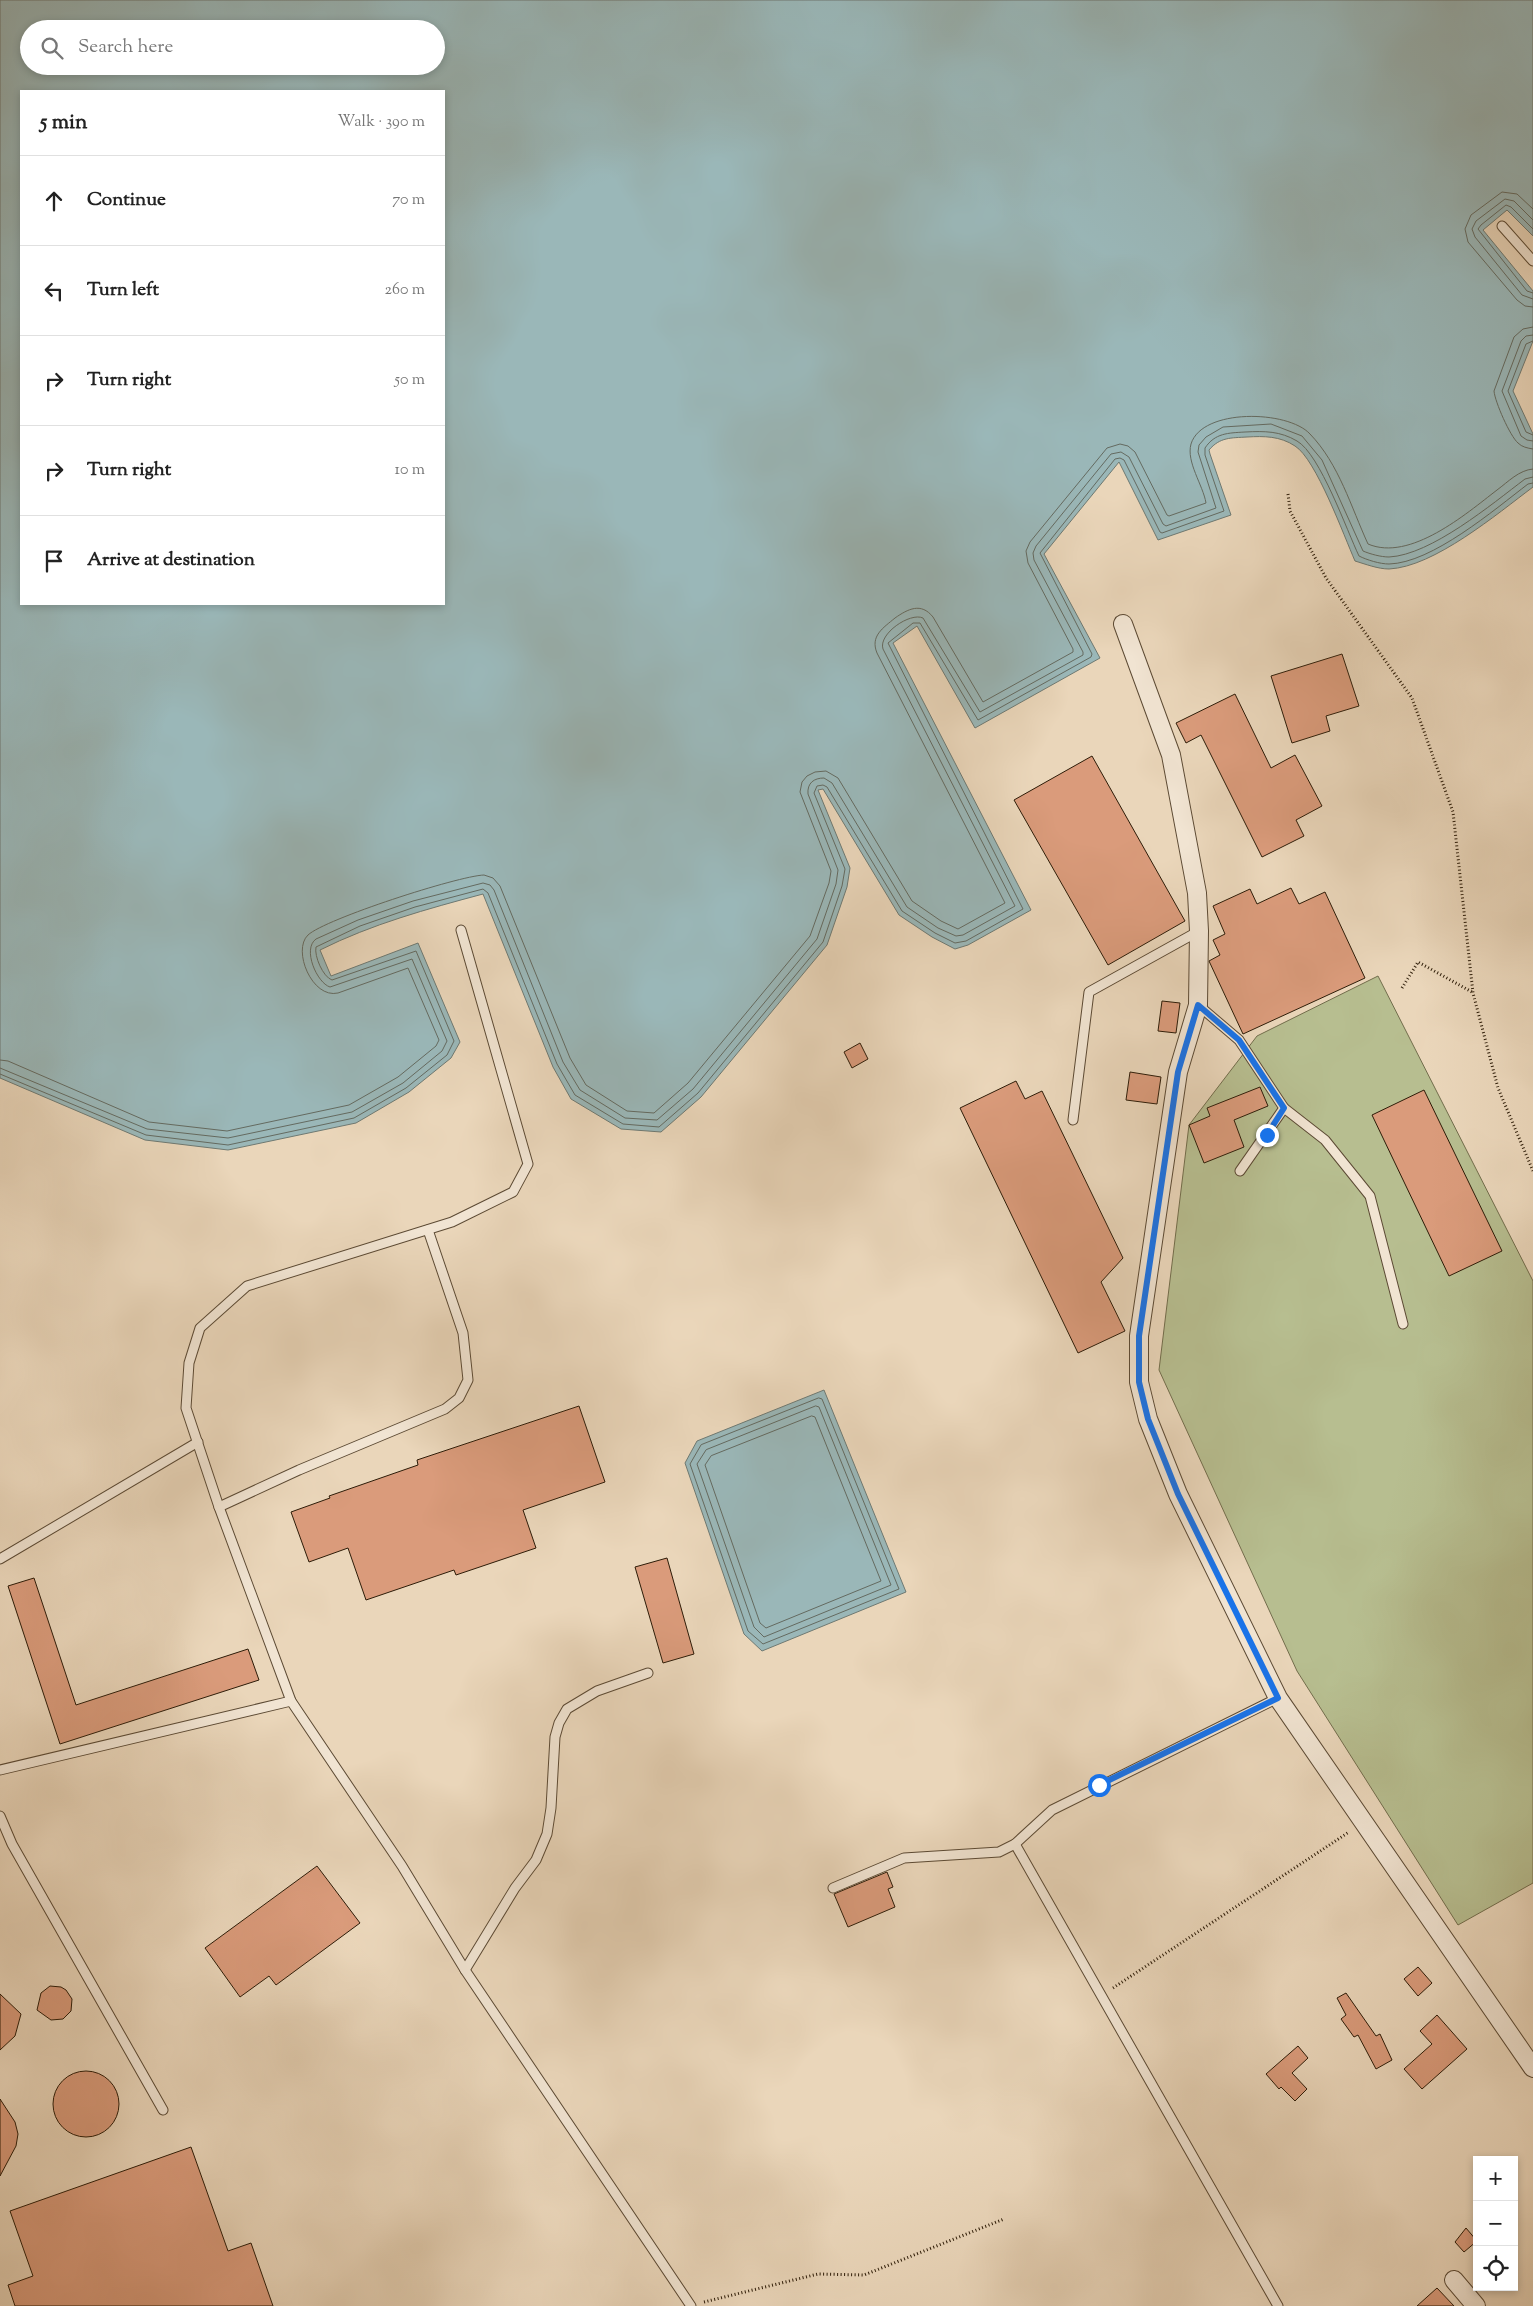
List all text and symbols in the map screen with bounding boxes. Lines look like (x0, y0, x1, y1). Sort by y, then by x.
search box (20, 20, 445, 75)
icon: search (38, 34, 66, 62)
text: Search here (78, 34, 173, 61)
text: 5 min (40, 108, 87, 138)
text: Walk · 390 m (337, 111, 425, 134)
icon: ahead (40, 187, 68, 215)
text: Continue (87, 187, 166, 214)
text: 70 m (392, 189, 425, 212)
icon: left (40, 277, 68, 305)
text: Turn left (87, 277, 159, 304)
text: 260 m (384, 279, 425, 302)
icon: right (40, 367, 68, 395)
text: Turn right (87, 367, 171, 394)
text: 50 m (394, 369, 425, 392)
icon: right (40, 457, 68, 485)
text: Turn right (87, 457, 171, 484)
text: 10 m (395, 459, 425, 482)
icon: arrive (40, 547, 68, 575)
text: Arrive at destination (87, 547, 255, 574)
route end (1256, 1124, 1279, 1147)
route start (1088, 1774, 1111, 1797)
map controls (1473, 2156, 1518, 2291)
button: + (1473, 2156, 1518, 2201)
button: − (1473, 2201, 1518, 2246)
button: locate (1473, 2246, 1518, 2291)

